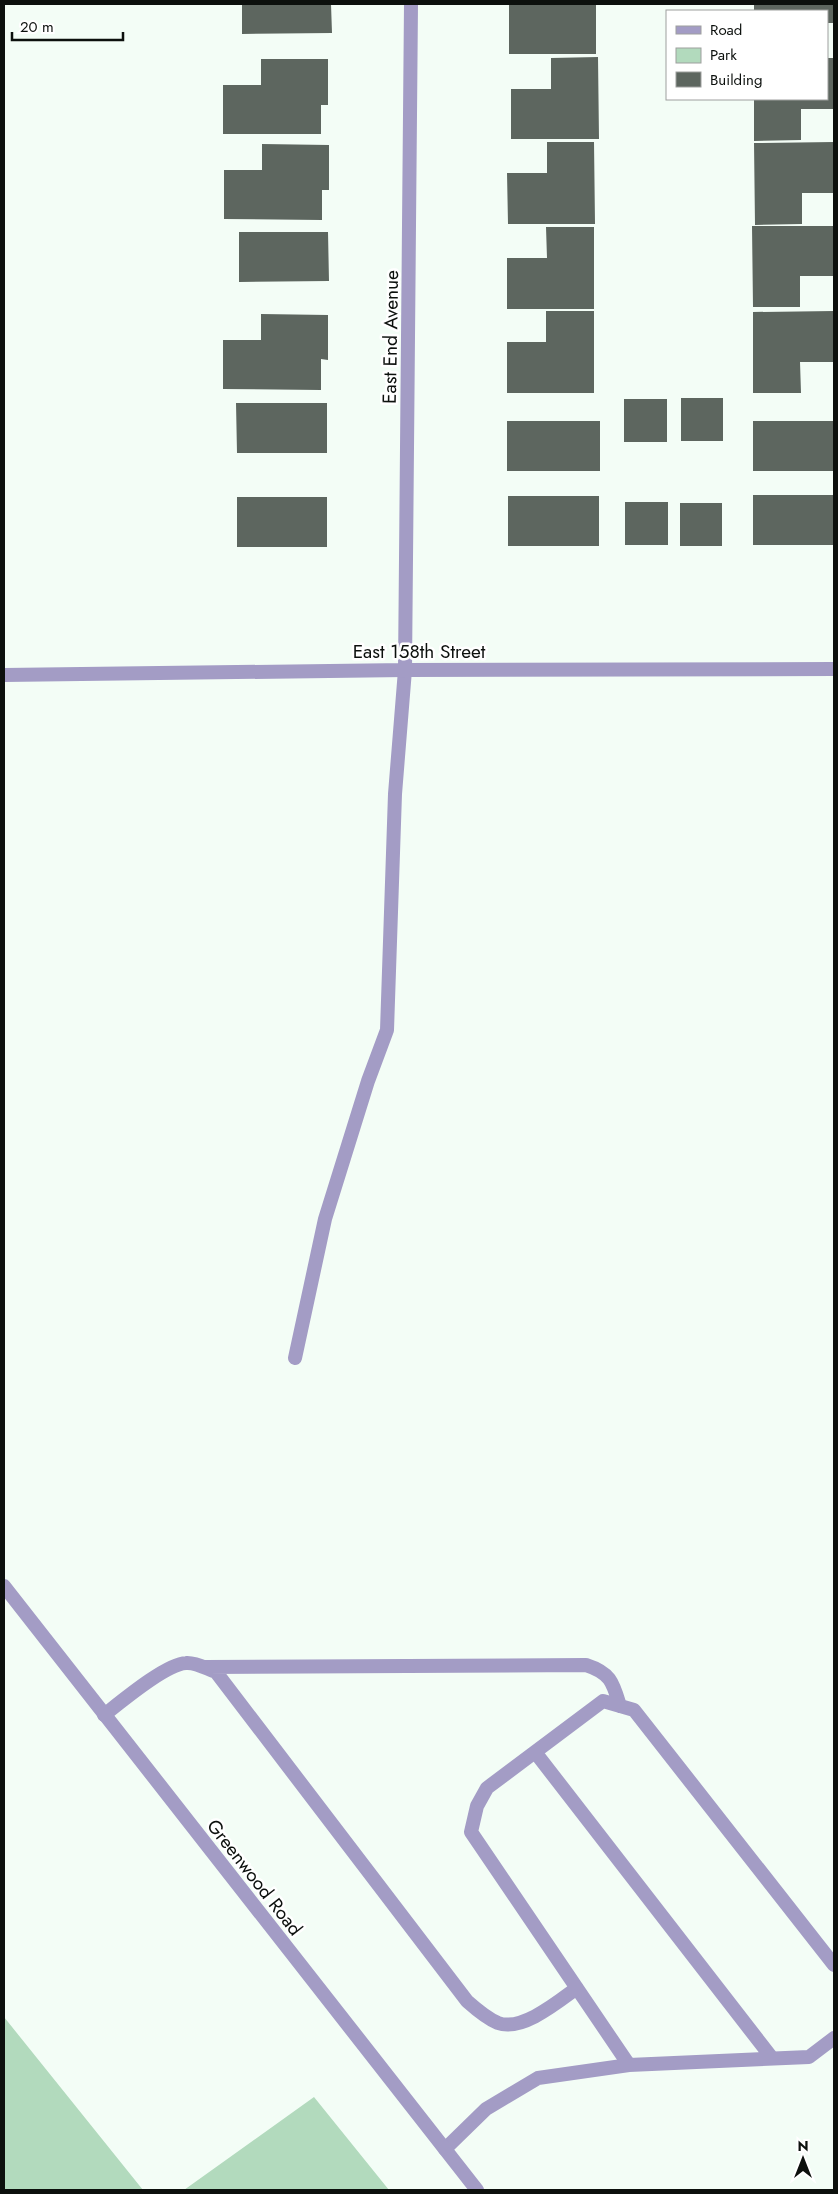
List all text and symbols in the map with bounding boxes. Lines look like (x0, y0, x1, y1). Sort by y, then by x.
scale bar (12, 10, 124, 42)
legend (666, 10, 828, 100)
text: 20 m (20, 16, 54, 38)
text: Road (710, 19, 742, 41)
text: Park (710, 44, 737, 66)
text: Building (710, 69, 762, 91)
street label: East End Avenue (376, 270, 405, 404)
street label: East 158th Street (353, 638, 486, 665)
street label: Greenwood Road (200, 1813, 309, 1941)
north arrow (778, 2134, 828, 2184)
text: N (797, 2136, 809, 2156)

